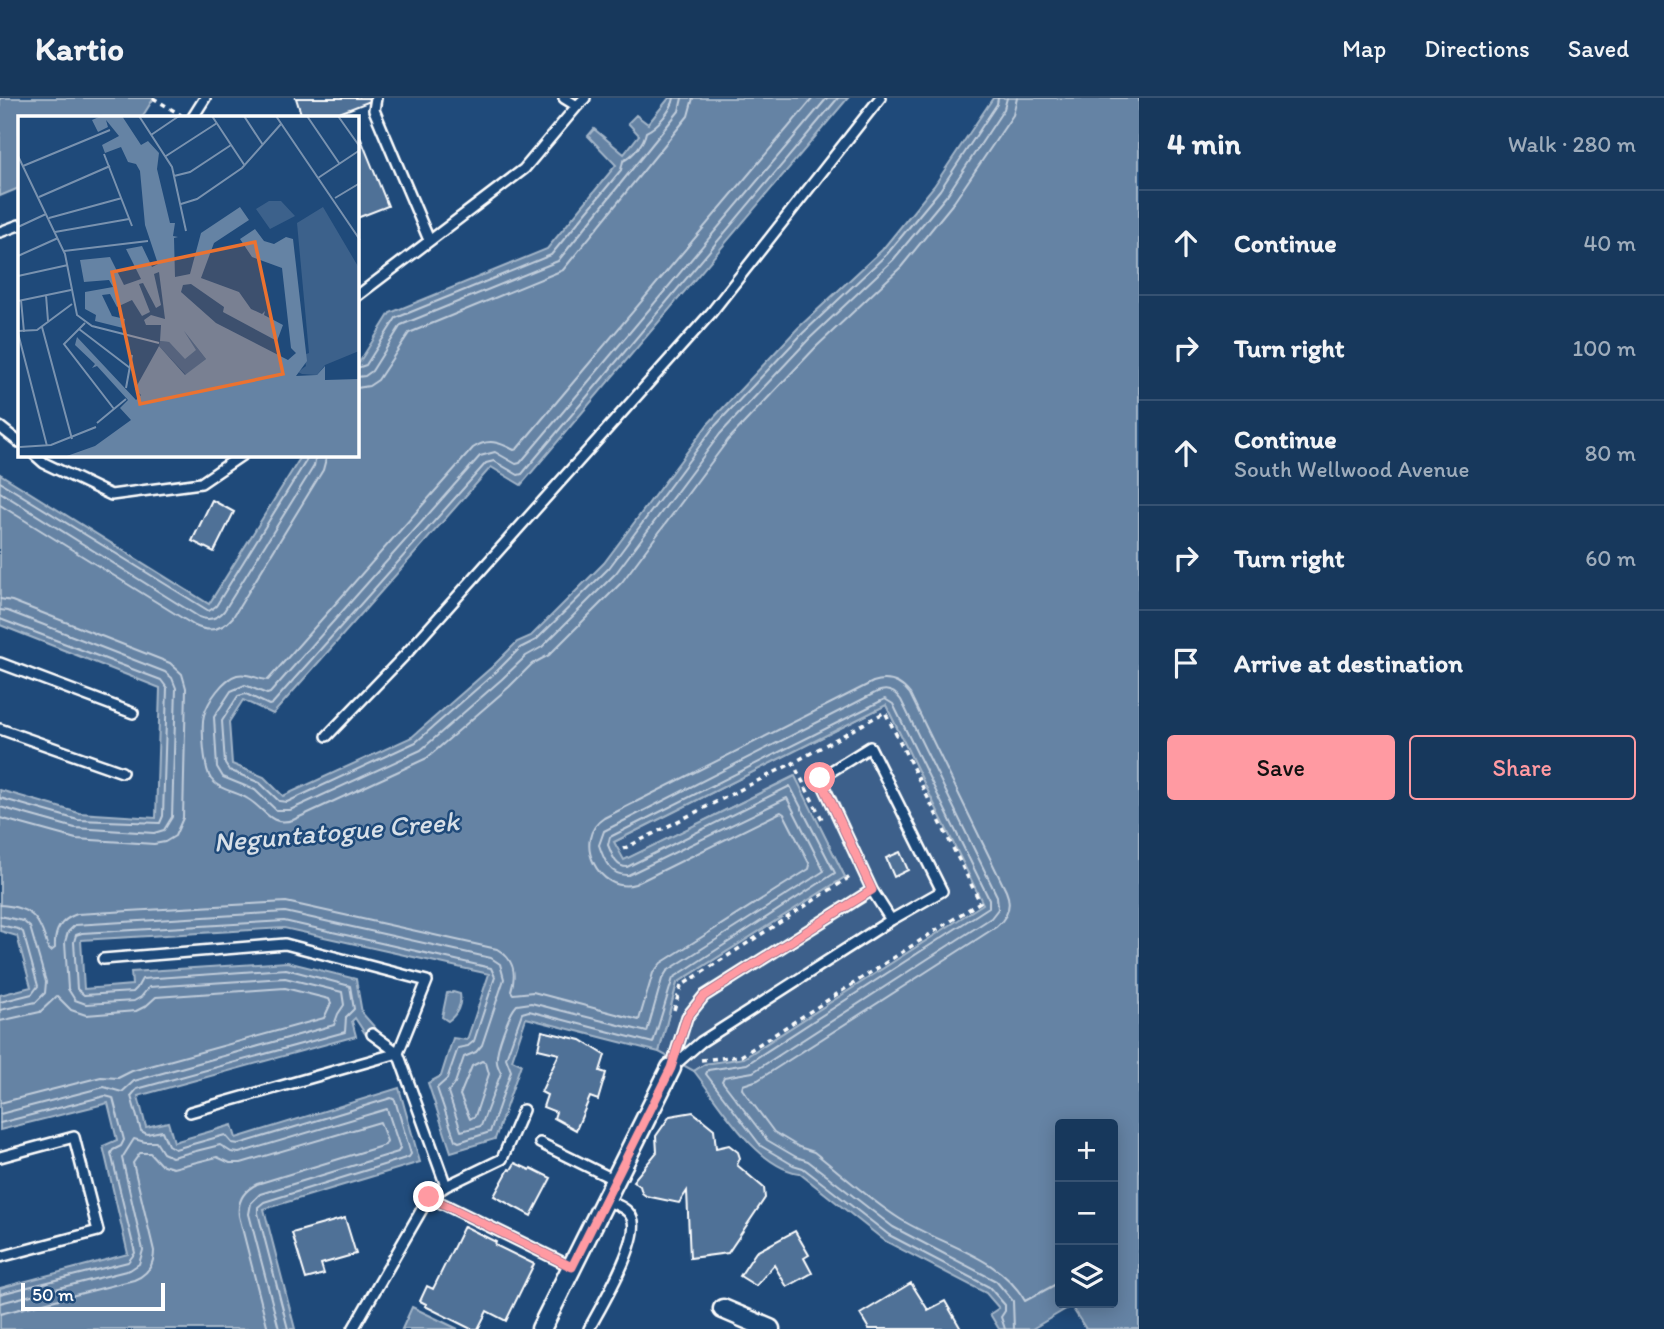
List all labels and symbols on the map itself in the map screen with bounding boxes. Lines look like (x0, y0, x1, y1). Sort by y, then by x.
inset map (18, 116, 359, 457)
route start (804, 762, 835, 793)
water label: Neguntatogue Creek (212, 803, 462, 859)
route end (413, 1181, 444, 1212)
scale bar (21, 1280, 164, 1312)

